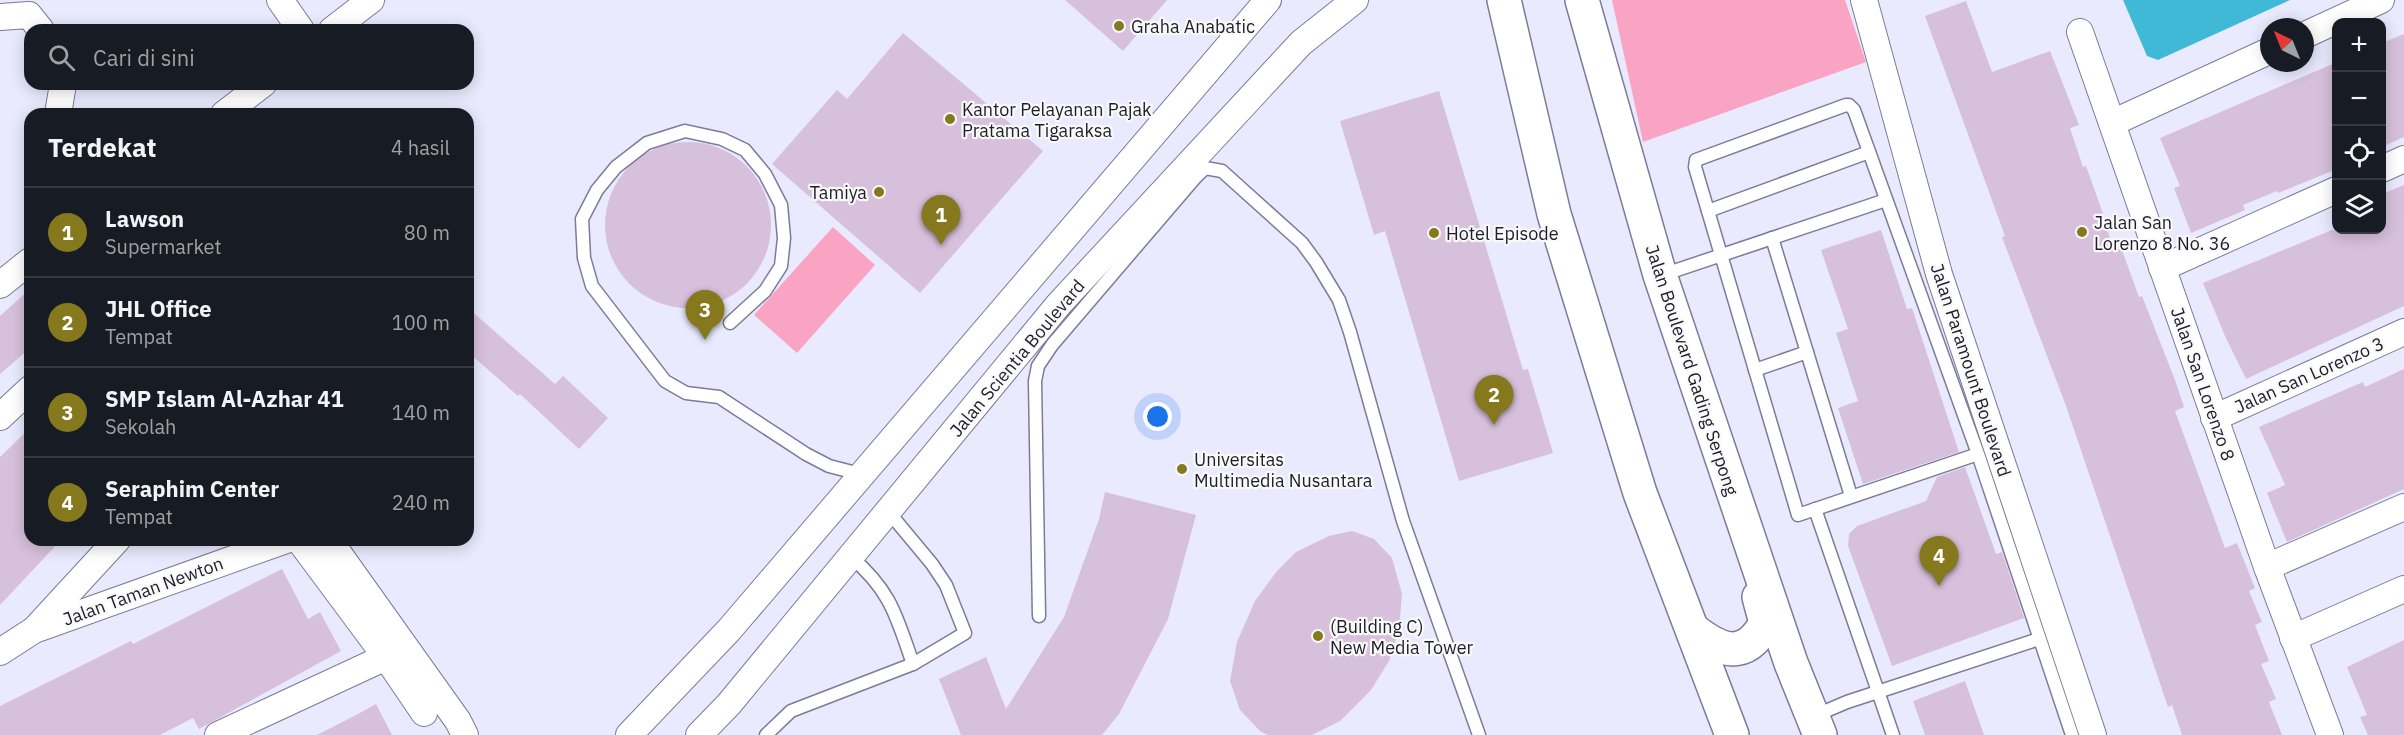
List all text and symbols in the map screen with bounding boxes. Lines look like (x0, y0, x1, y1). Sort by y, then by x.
place label: Graha Anabatic (1131, 15, 1255, 38)
north arrow (2260, 18, 2314, 72)
map controls (2332, 18, 2386, 234)
button: + (2332, 18, 2386, 72)
marker: Graha Anabatic (1112, 19, 1126, 33)
search box (24, 24, 474, 90)
icon: search (45, 41, 78, 74)
text: Cari di sini (93, 43, 195, 72)
button: − (2332, 72, 2386, 126)
place label: Kantor Pelayanan Pajak Pratama Tigaraksa (962, 98, 1152, 142)
marker: Kantor Pelayanan Pajak Pratama Tigaraksa (943, 112, 957, 126)
button: locate (2332, 126, 2386, 180)
text: Terdekat (48, 130, 157, 164)
text: 4 hasil (391, 134, 450, 161)
button: layers (2332, 180, 2386, 234)
place label: Tamiya (810, 181, 867, 204)
marker: Tamiya (872, 185, 886, 199)
pin: 1 (922, 196, 960, 245)
text: Lawson (105, 204, 184, 233)
place label: Jalan San Lorenzo 8 No. 36 (2094, 211, 2230, 255)
text: 1 (62, 219, 74, 246)
text: 80 m (404, 219, 450, 246)
place label: Hotel Episode (1446, 222, 1559, 245)
marker: Jalan San Lorenzo 8 No. 36 (2075, 225, 2089, 239)
marker: Hotel Episode (1427, 226, 1441, 240)
text: Supermarket (105, 233, 222, 260)
street label: Jalan Boulevard Gading Serpong (1641, 242, 1744, 499)
street label: Jalan Paramount Boulevard (1926, 260, 2016, 480)
street label: Jalan Scientia Boulevard (944, 275, 1090, 441)
pin: 3 (686, 290, 724, 340)
text: JHL Office (105, 294, 212, 323)
street label: Jalan San Lorenzo 8 (2166, 304, 2240, 464)
text: 2 (62, 309, 74, 336)
text: 100 m (392, 309, 450, 336)
text: Tempat (105, 323, 173, 350)
street label: Jalan San Lorenzo 3 (2231, 332, 2387, 418)
pin: 2 (1474, 376, 1514, 425)
text: SMP Islam Al-Azhar 41 (105, 384, 344, 413)
text: 3 (62, 399, 74, 426)
text: 140 m (392, 399, 450, 426)
your location (1143, 402, 1172, 431)
text: Sekolah (105, 413, 176, 440)
place label: Universitas Multimedia Nusantara (1194, 448, 1373, 492)
marker: Universitas Multimedia Nusantara (1175, 462, 1189, 476)
text: Seraphim Center (105, 474, 279, 503)
text: 4 (62, 489, 74, 516)
text: 240 m (392, 489, 450, 516)
text: Tempat (105, 503, 173, 530)
pin: 4 (1920, 536, 1958, 586)
street label: Jalan Taman Newton (60, 551, 226, 631)
place label: (Building C) New Media Tower (1330, 615, 1474, 659)
marker: (Building C) New Media Tower (1311, 629, 1325, 643)

